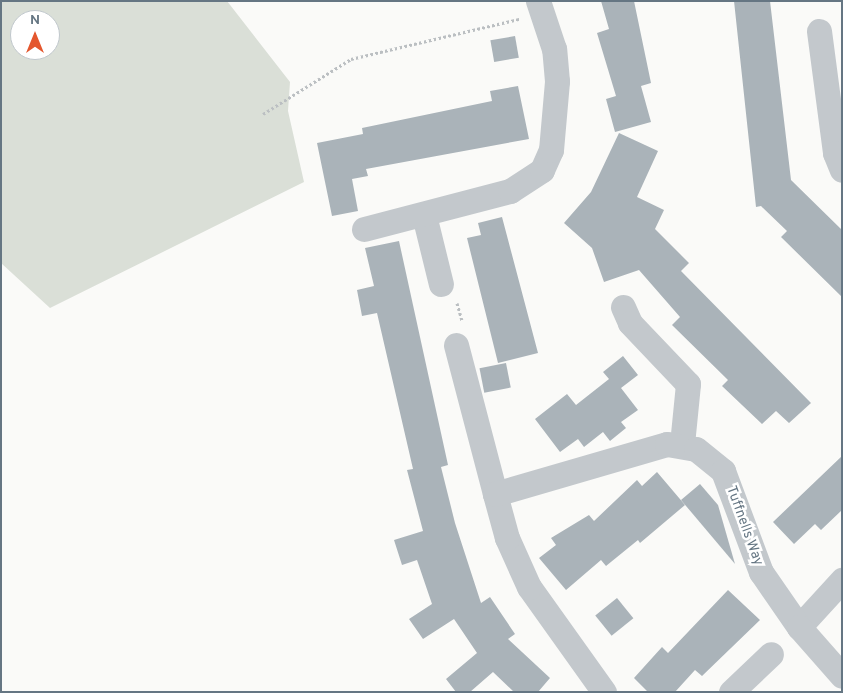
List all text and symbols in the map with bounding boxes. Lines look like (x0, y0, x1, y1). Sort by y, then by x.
north arrow (10, 10, 60, 60)
text: N (30, 12, 40, 29)
street label: Tuffnells Way (722, 484, 766, 568)

